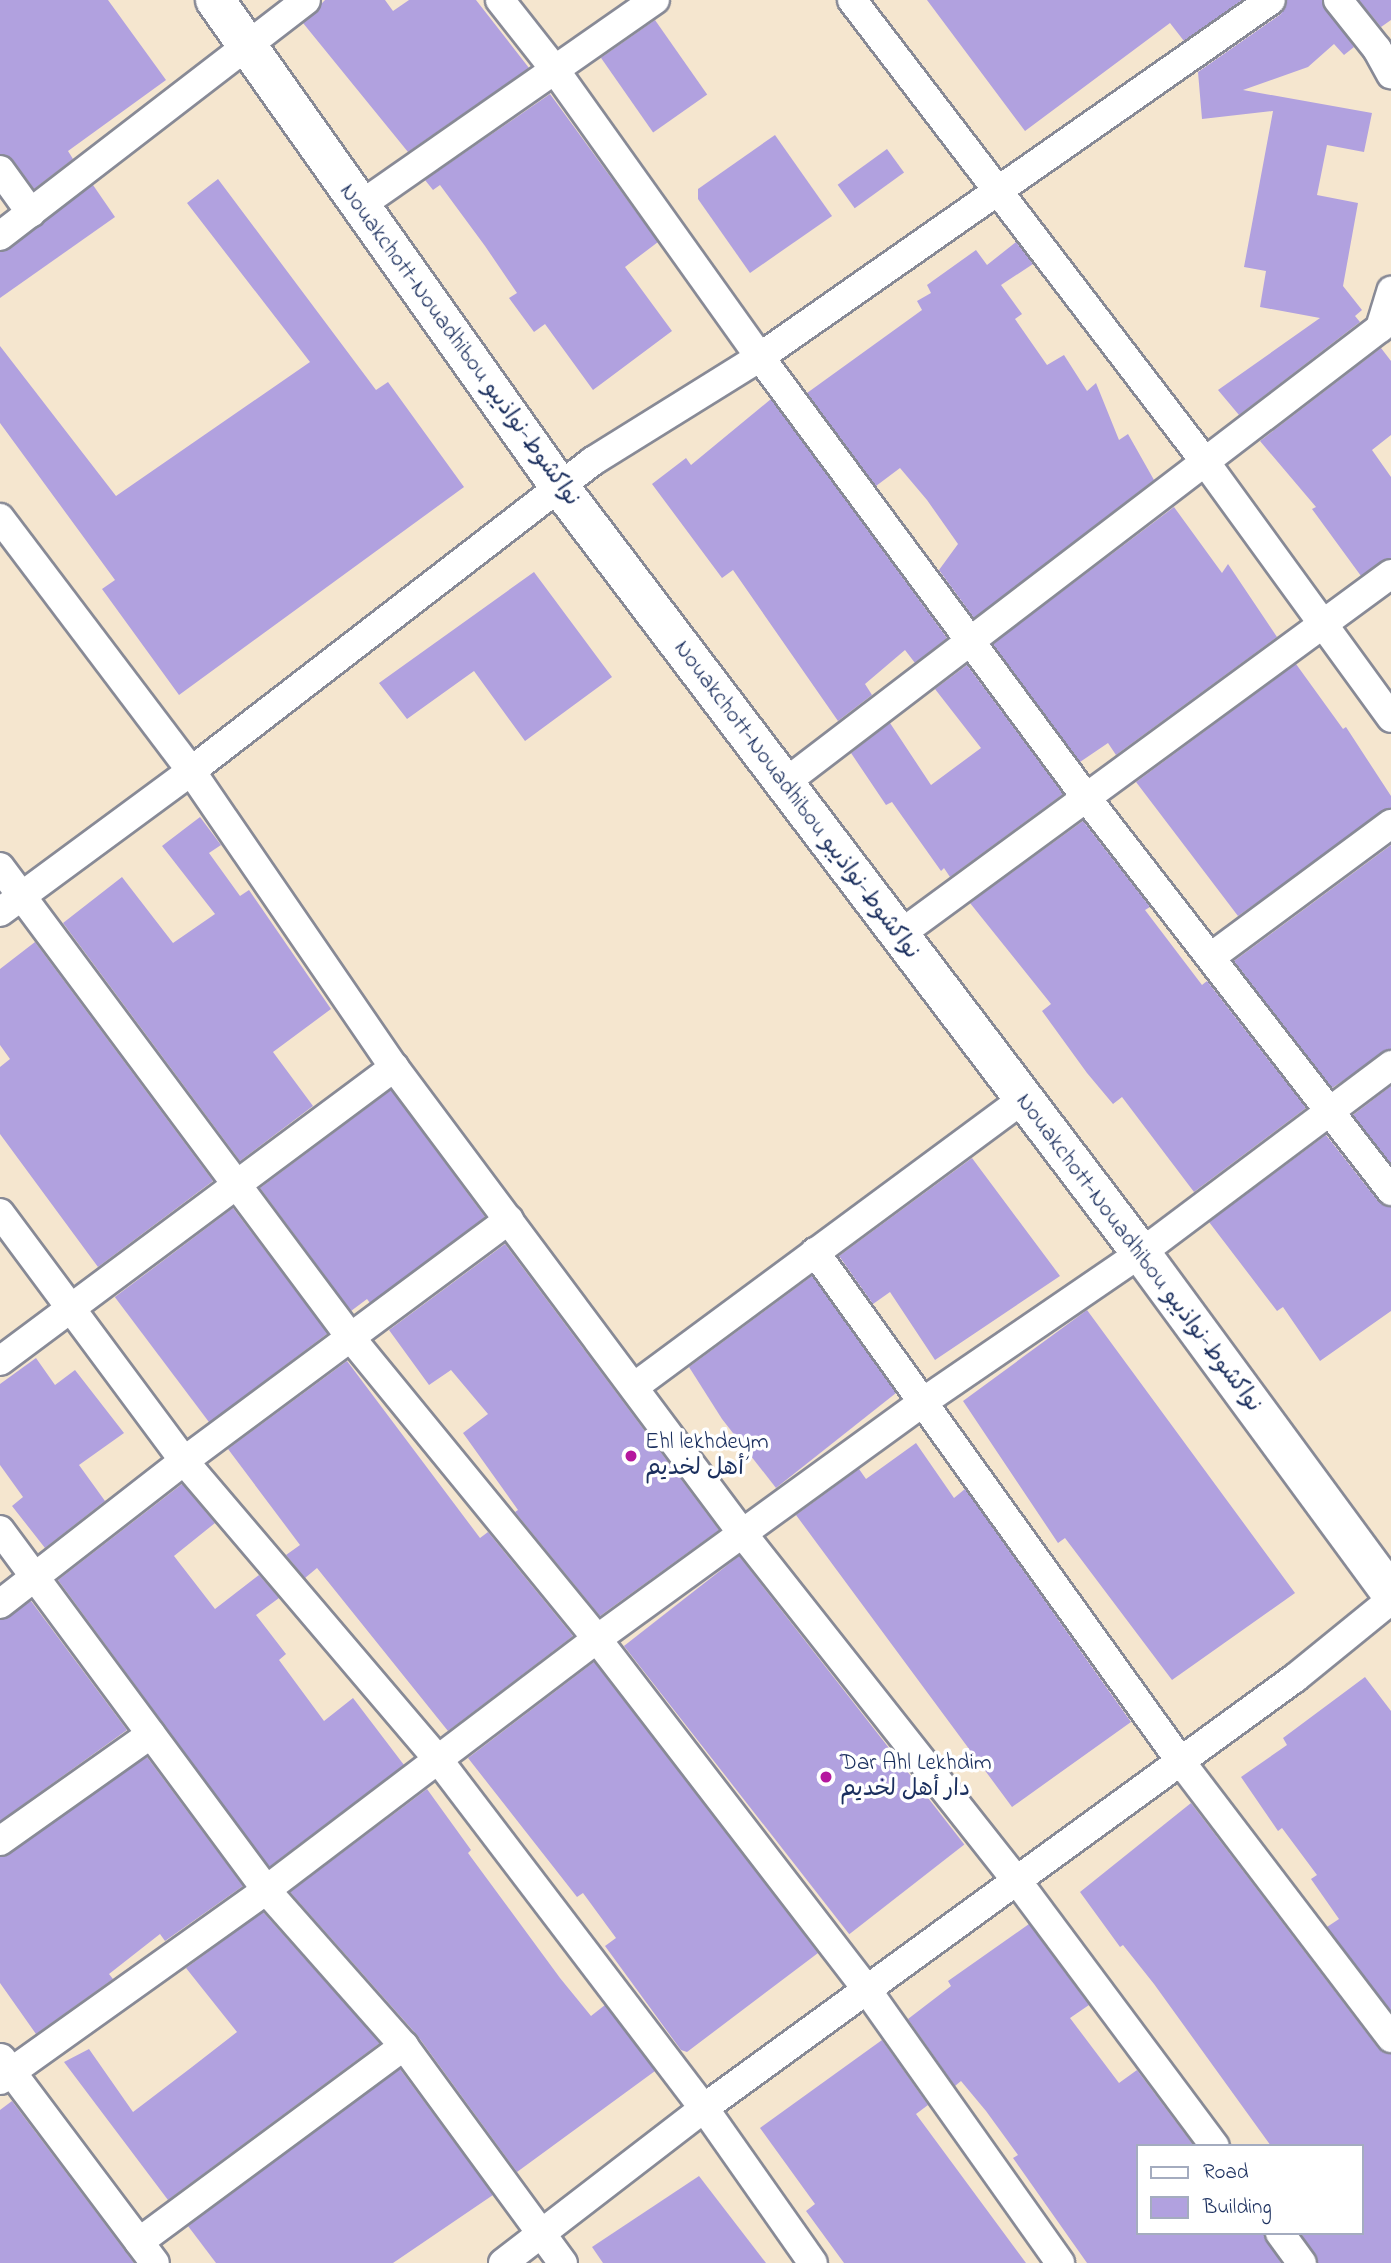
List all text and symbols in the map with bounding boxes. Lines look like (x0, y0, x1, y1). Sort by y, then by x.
street label: Nouakchott-Nouadhibou نواكشوط-نواذيبو (332, 179, 586, 513)
street label: Nouakchott-Nouadhibou نواكشوط-نواذيبو (667, 636, 925, 966)
street label: Nouakchott-Nouadhibou نواكشوط-نواذيبو (1009, 1089, 1267, 1419)
place label: Ehl lekhdeym أهل لخديم (645, 1429, 769, 1483)
marker: Ehl lekhdeym أهل لخديم (623, 1448, 639, 1464)
place label: Dar Ahl Lekhdim دار أهل لخديم (840, 1750, 992, 1804)
marker: Dar Ahl Lekhdim دار أهل لخديم (818, 1769, 834, 1785)
legend (1136, 2144, 1363, 2235)
text: Road (1203, 2158, 1249, 2188)
text: Building (1203, 2193, 1272, 2223)

